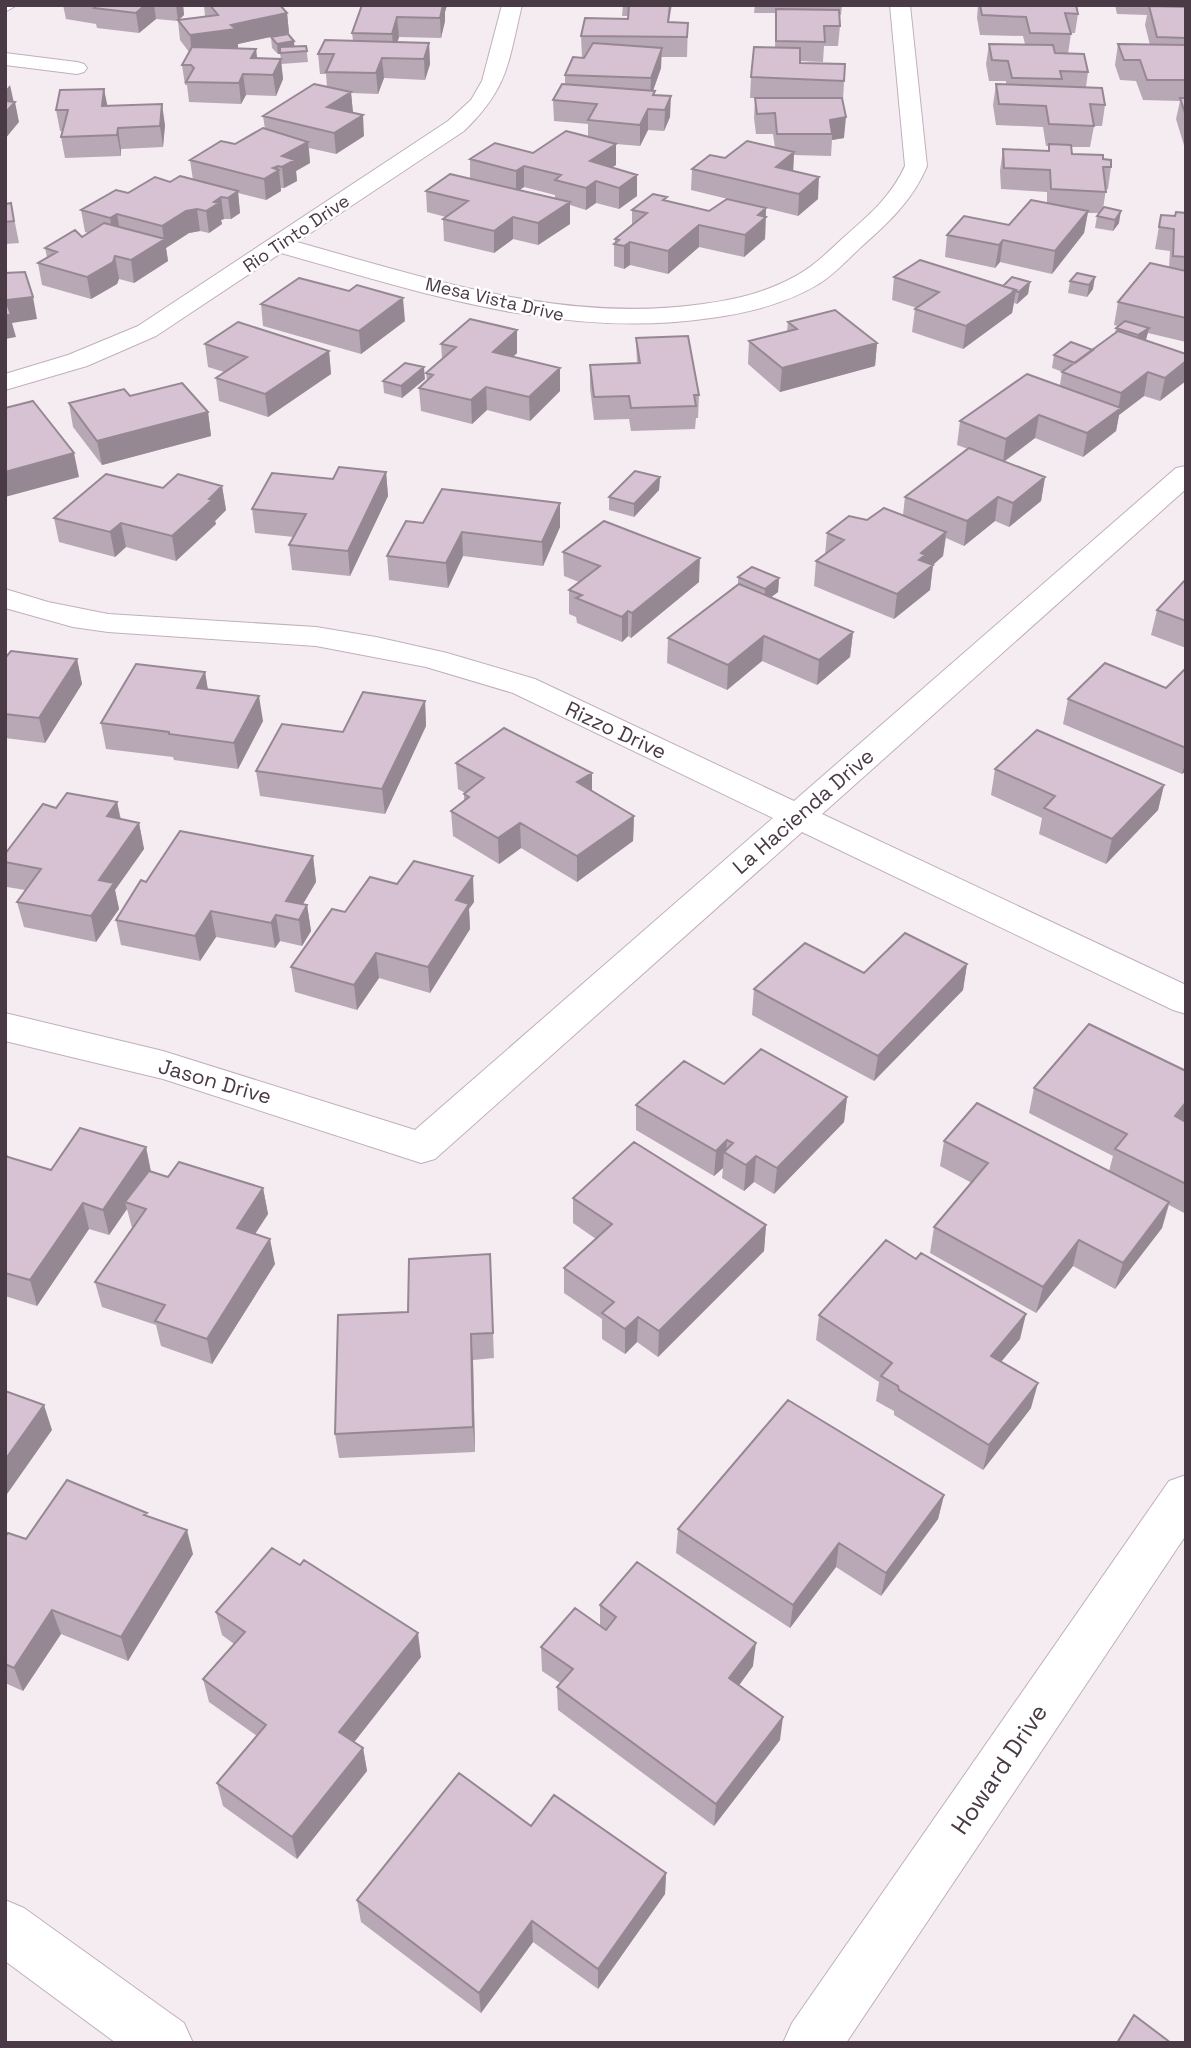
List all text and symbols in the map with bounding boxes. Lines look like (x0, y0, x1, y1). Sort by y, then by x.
street label: Rio Tinto Drive (238, 189, 354, 277)
street label: Mesa Vista Drive (423, 272, 567, 326)
street label: Rizzo Drive (561, 695, 671, 765)
street label: La Hacienda Drive (727, 742, 879, 880)
street label: Jason Drive (155, 1052, 275, 1110)
street label: Howard Drive (944, 1698, 1054, 1840)

